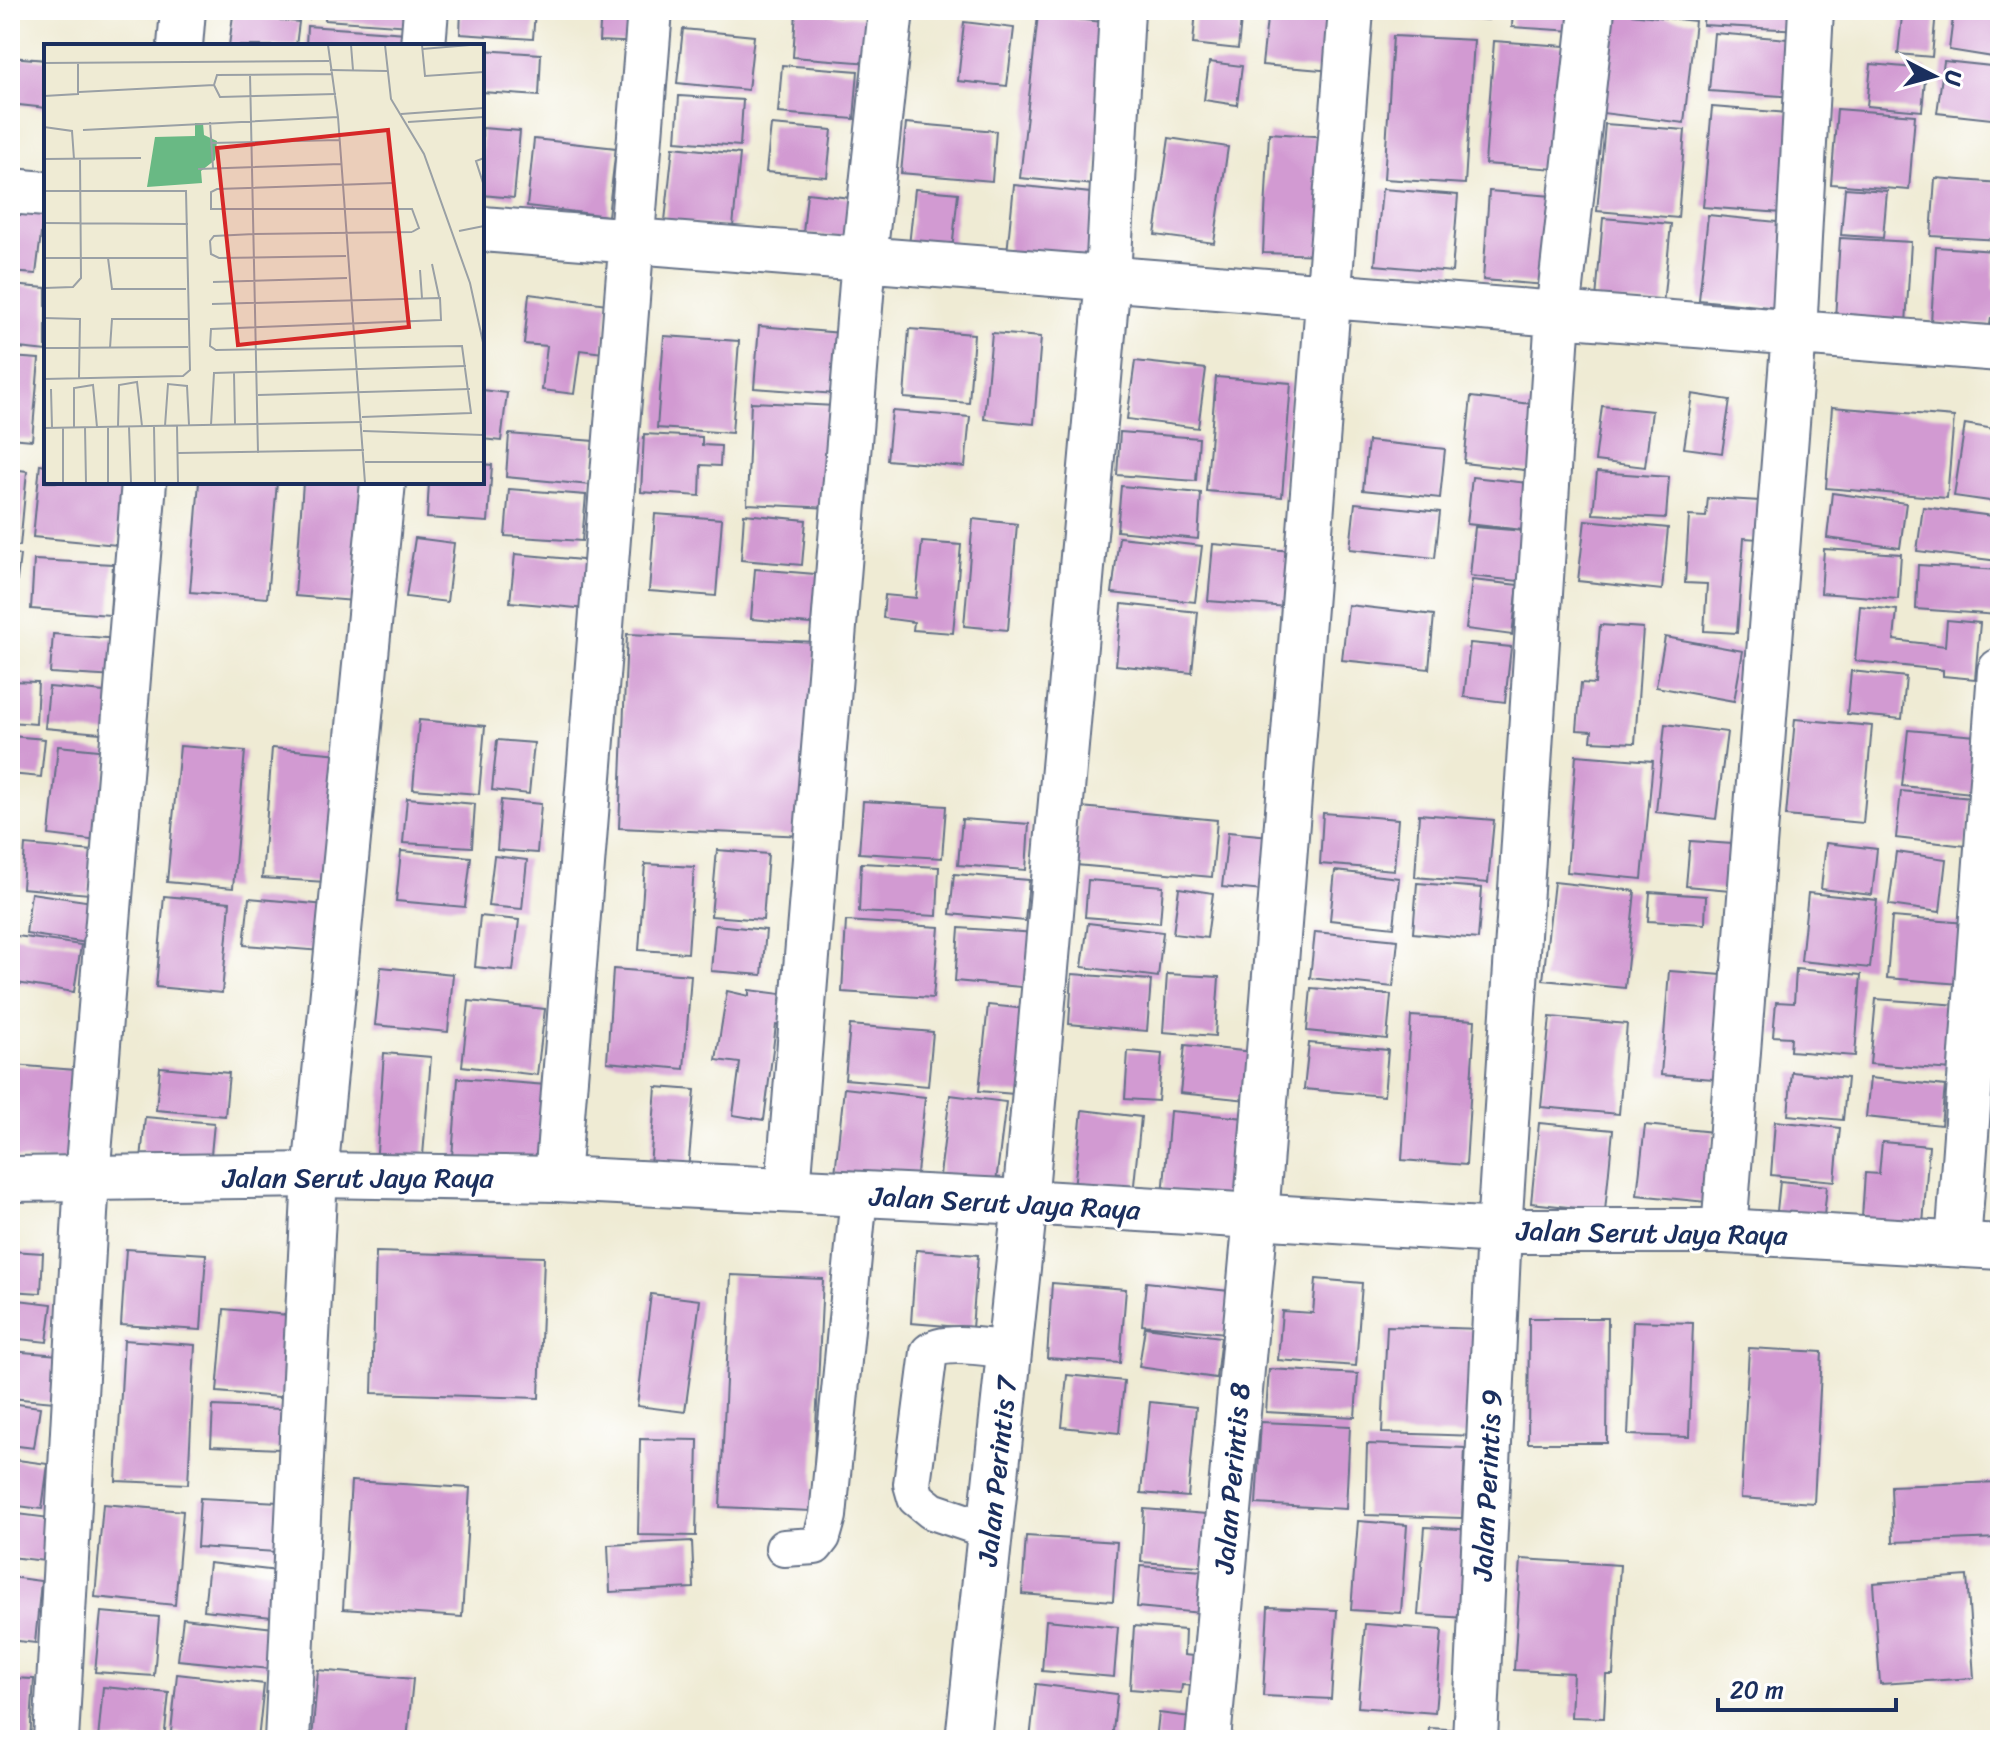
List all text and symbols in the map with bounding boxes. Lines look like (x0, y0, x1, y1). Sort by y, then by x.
north arrow (1894, 36, 1974, 116)
inset map (44, 44, 484, 484)
text: U (1933, 69, 1974, 89)
street label: Jalan Serut Jaya Raya (221, 1153, 495, 1202)
street label: Jalan Serut Jaya Raya (867, 1171, 1143, 1235)
street label: Jalan Serut Jaya Raya (1515, 1206, 1789, 1260)
street label: Jalan Perintis 7 (963, 1372, 1032, 1569)
street label: Jalan Perintis 8 (1199, 1380, 1265, 1576)
street label: Jalan Perintis 9 (1457, 1388, 1516, 1583)
scale bar (1718, 1662, 1896, 1712)
text: 20 m (1730, 1669, 1784, 1711)

